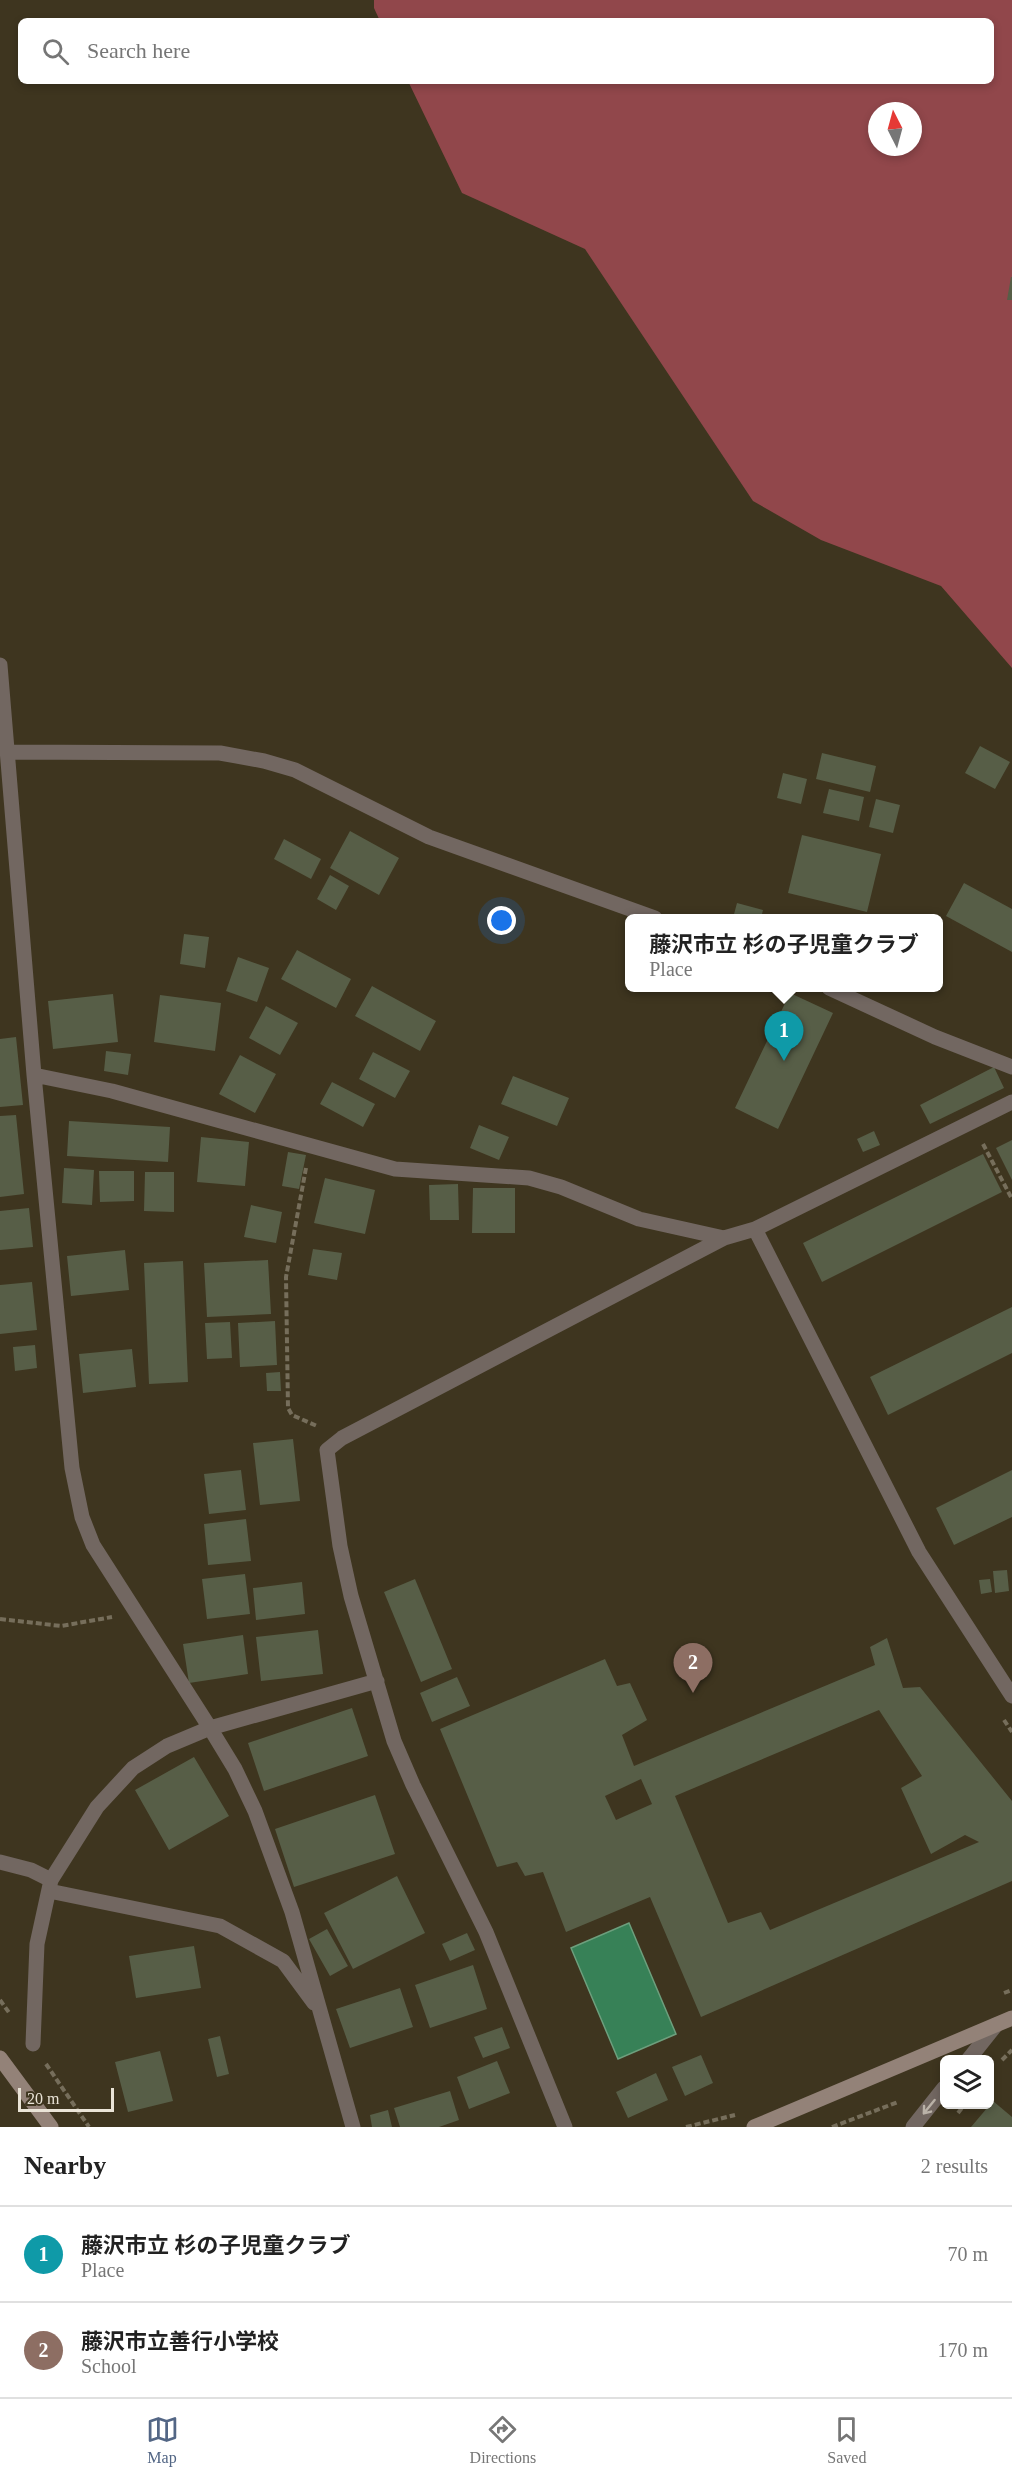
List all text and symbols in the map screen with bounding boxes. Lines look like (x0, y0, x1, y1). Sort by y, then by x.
search box (18, 18, 994, 84)
icon: search (39, 35, 72, 68)
text: Search here (87, 38, 190, 63)
north arrow (868, 102, 922, 156)
your location (487, 906, 516, 935)
popup (625, 914, 943, 992)
text: 藤沢市立 杉の子児童クラブ (649, 932, 919, 957)
text: Place (649, 958, 693, 980)
pin: 1 (764, 1012, 804, 1061)
pin: 2 (674, 1644, 712, 1693)
map controls (940, 2055, 994, 2109)
button: layers (940, 2055, 994, 2109)
scale bar (18, 2085, 114, 2112)
text: 20 m (27, 2090, 59, 2107)
one-way arrow (922, 2099, 935, 2115)
text: Nearby (24, 2151, 106, 2180)
text: 2 results (921, 2155, 988, 2177)
text: 藤沢市立 杉の子児童クラブ (81, 2233, 351, 2258)
text: 1 (39, 2243, 49, 2265)
text: 70 m (947, 2243, 988, 2265)
text: Place (81, 2259, 124, 2281)
text: 藤沢市立善行小学校 (81, 2329, 279, 2354)
text: 2 (39, 2339, 49, 2361)
text: 170 m (937, 2339, 988, 2361)
text: School (81, 2355, 137, 2377)
tab: Map (146, 2413, 179, 2467)
tab: Directions (470, 2413, 536, 2467)
tab: Saved (827, 2413, 866, 2467)

